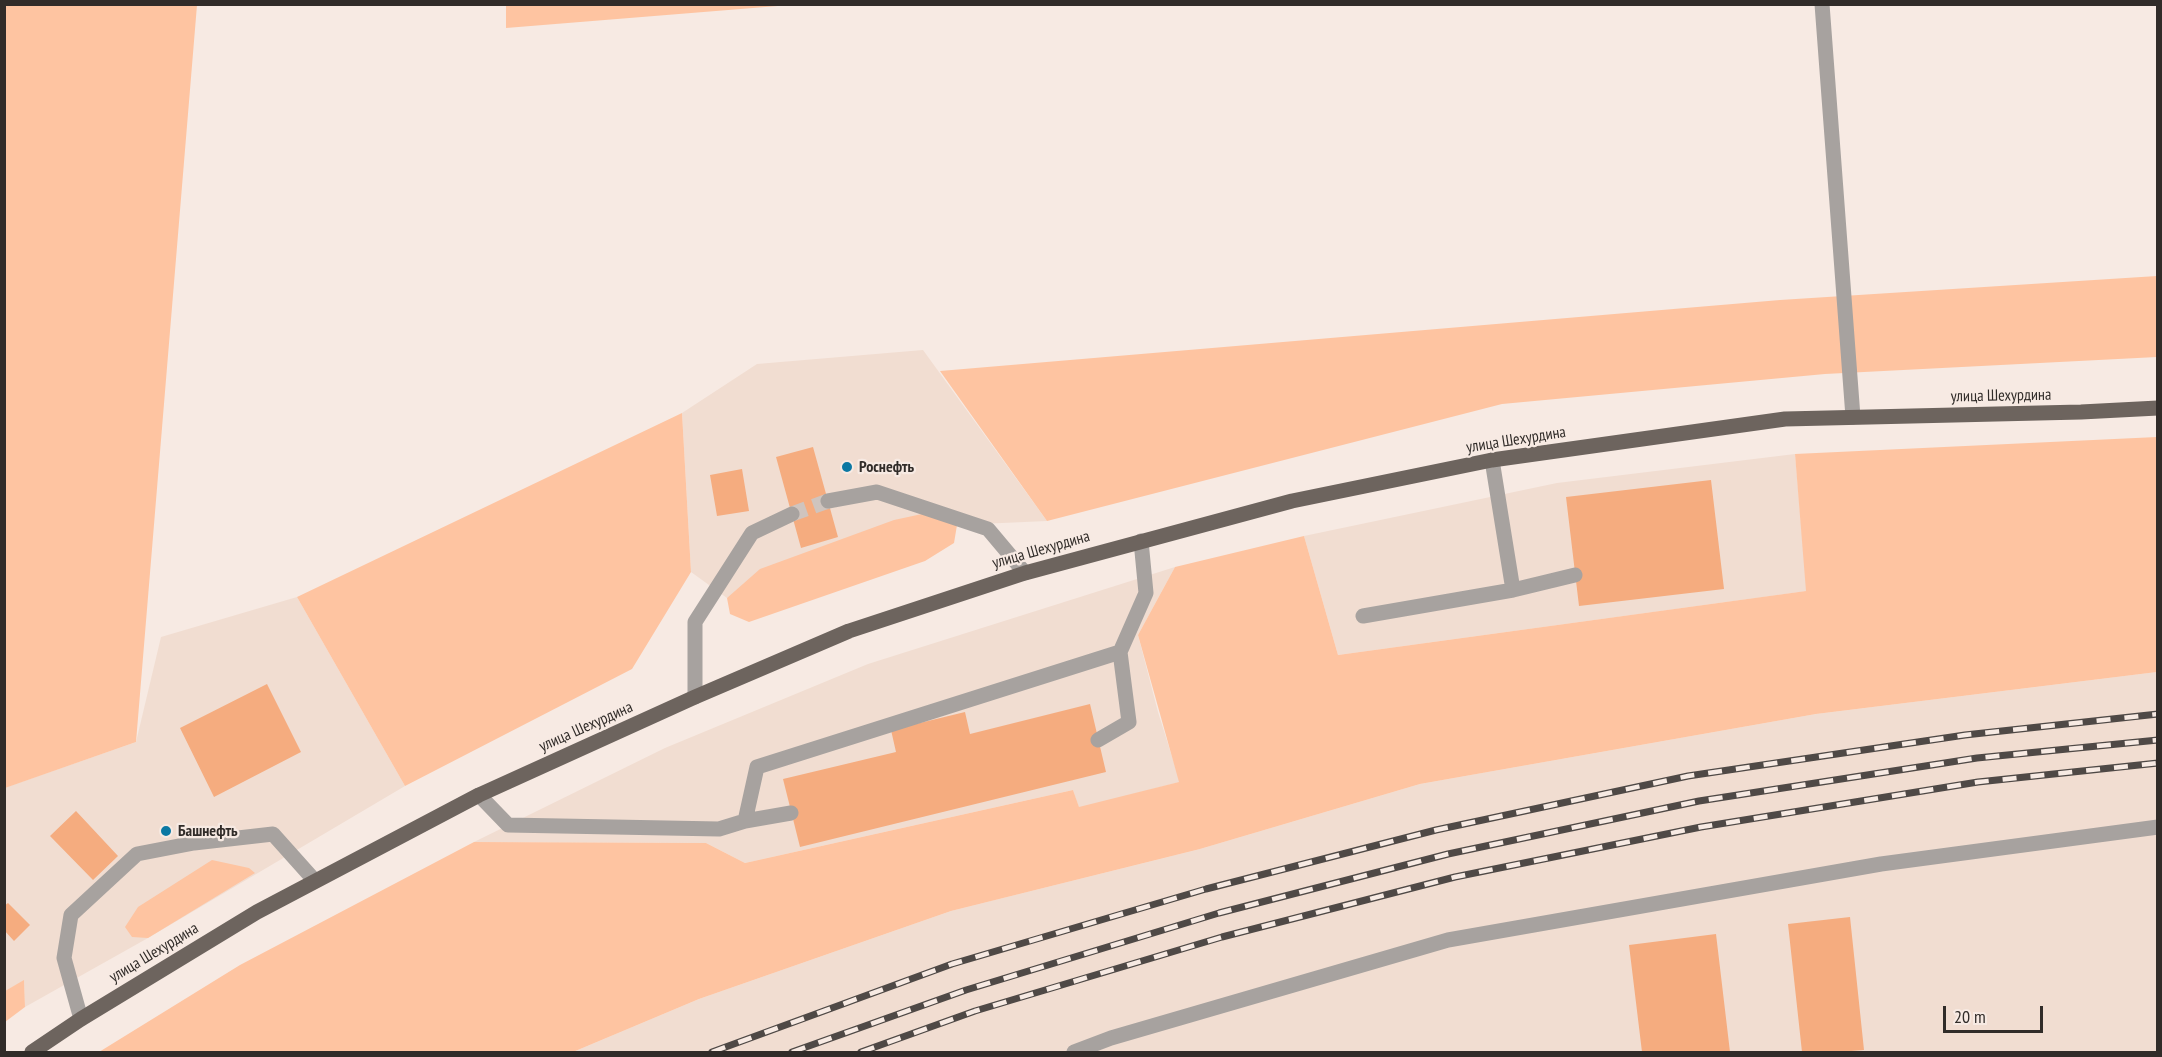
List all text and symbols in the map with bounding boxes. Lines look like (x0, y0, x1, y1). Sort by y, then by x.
street label: улица Шехурдина (1951, 386, 2051, 406)
street label: улица Шехурдина (1465, 423, 1567, 457)
place label: Роснефть (859, 457, 914, 477)
marker: Роснефть (840, 460, 854, 474)
street label: улица Шехурдина (990, 527, 1092, 573)
street label: улица Шехурдина (536, 698, 636, 756)
place label: Башнефть (178, 821, 238, 841)
marker: Башнефть (159, 824, 173, 838)
street label: улица Шехурдина (106, 919, 202, 987)
scale bar (1946, 994, 2046, 1032)
text: 20 m (1954, 1005, 1986, 1028)

